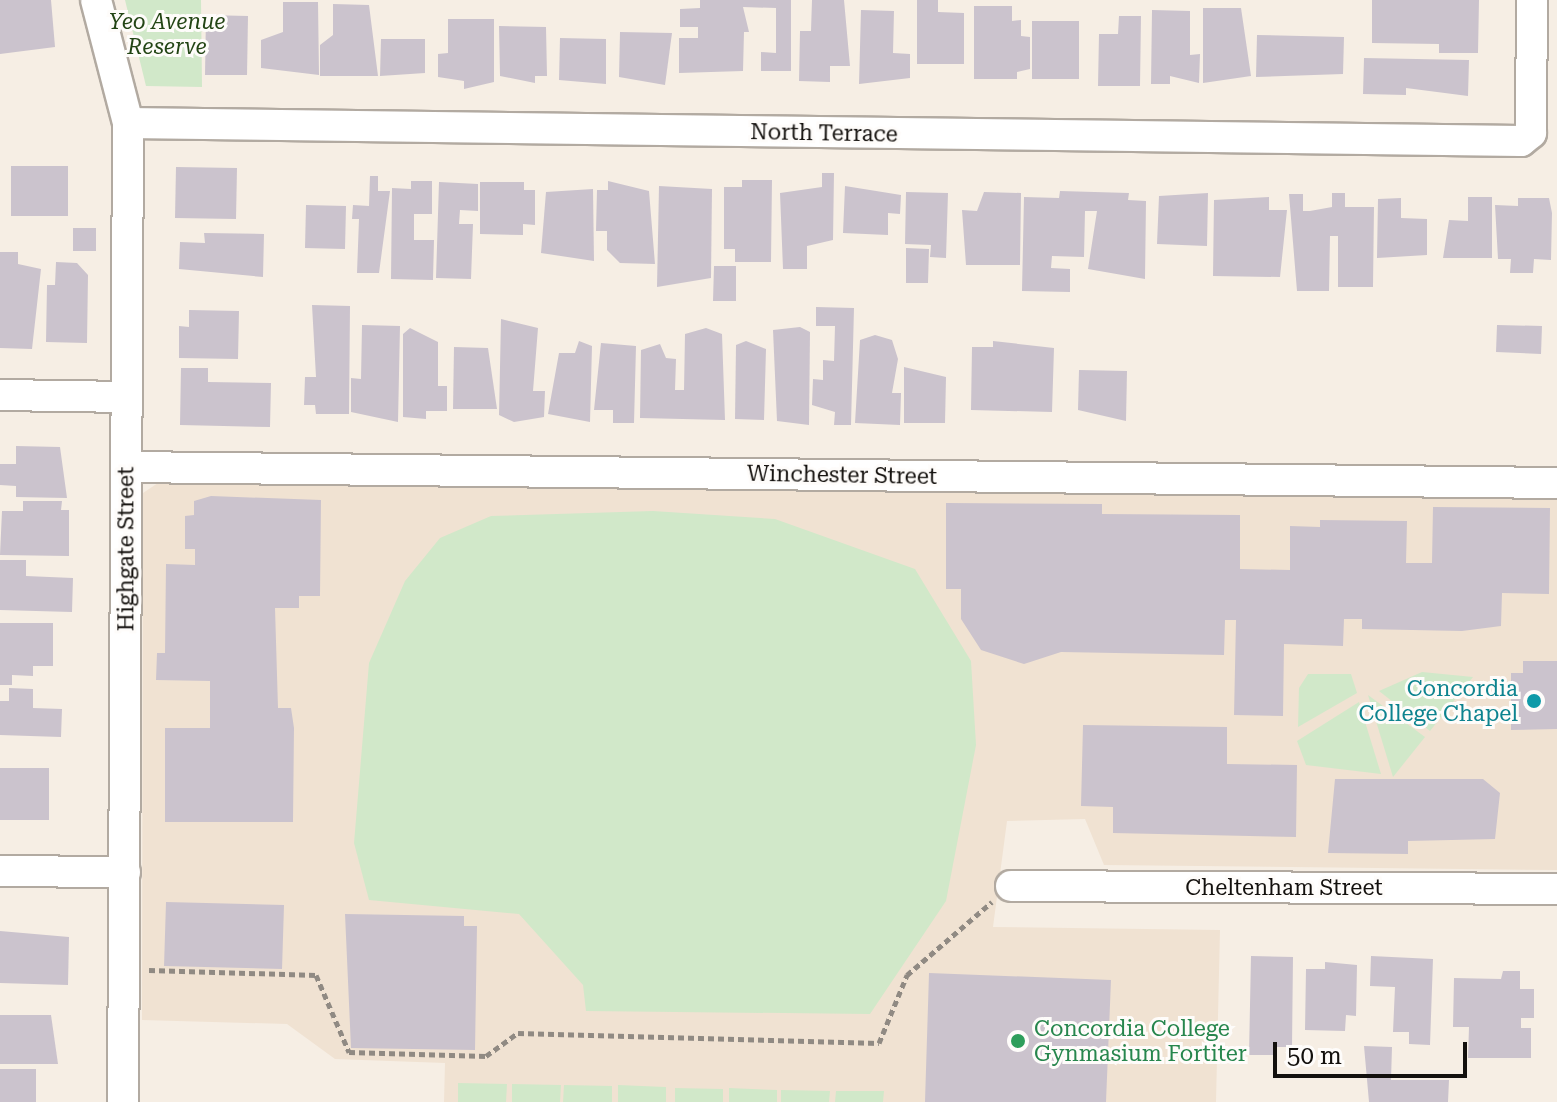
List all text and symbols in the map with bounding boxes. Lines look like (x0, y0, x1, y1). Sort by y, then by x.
park label: Yeo Avenue Reserve (109, 8, 225, 60)
street label: North Terrace (750, 119, 898, 147)
street label: Winchester Street (747, 460, 937, 490)
street label: Highgate Street (113, 467, 139, 631)
place label: Concordia College Chapel (1359, 675, 1518, 726)
marker: Concordia College Chapel (1525, 692, 1543, 710)
street label: Cheltenham Street (1185, 875, 1383, 901)
place label: Concordia College Gynmasium Fortiter (1034, 1015, 1247, 1066)
scale bar (1277, 1026, 1471, 1076)
marker: Concordia College Gynmasium Fortiter (1009, 1032, 1027, 1050)
text: 50 m (1287, 1042, 1342, 1070)

